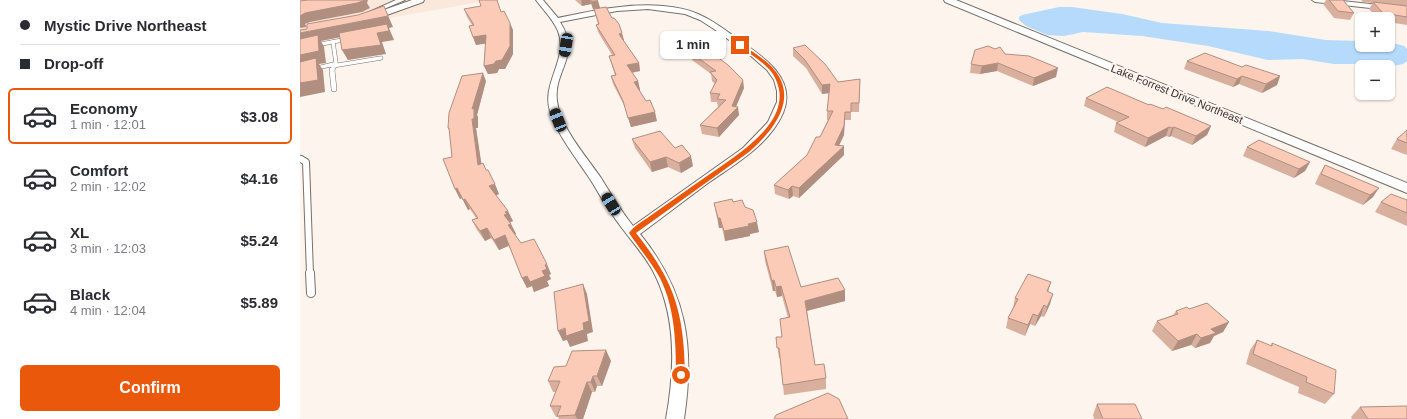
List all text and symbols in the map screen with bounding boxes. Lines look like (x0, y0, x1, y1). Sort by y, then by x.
map controls (1355, 12, 1395, 100)
button: + (1355, 12, 1395, 52)
text: Mystic Drive Northeast (44, 17, 207, 34)
callout: 1 min (660, 31, 726, 59)
car (558, 32, 574, 58)
route end (731, 36, 749, 54)
text: 1 min (676, 37, 710, 52)
text: Drop-off (44, 55, 103, 72)
button: − (1355, 60, 1395, 100)
street label: Lake Forrest Drive Northeast (1109, 62, 1245, 126)
icon: car (22, 98, 58, 134)
text: Economy (70, 100, 138, 117)
car (548, 107, 568, 133)
text: $3.08 (240, 108, 278, 125)
text: 1 min · 12:01 (70, 117, 146, 132)
icon: car (22, 160, 58, 196)
text: Comfort (70, 162, 128, 179)
text: $4.16 (240, 170, 278, 187)
text: 2 min · 12:02 (70, 179, 146, 194)
car (600, 191, 622, 217)
icon: car (22, 222, 58, 258)
text: XL (70, 224, 89, 241)
text: $5.24 (240, 232, 278, 249)
text: 3 min · 12:03 (70, 241, 146, 256)
icon: car (22, 284, 58, 320)
text: Black (70, 286, 110, 303)
text: $5.89 (240, 294, 278, 311)
text: 4 min · 12:04 (70, 303, 146, 318)
button: Confirm (20, 365, 280, 411)
route start (672, 366, 690, 384)

